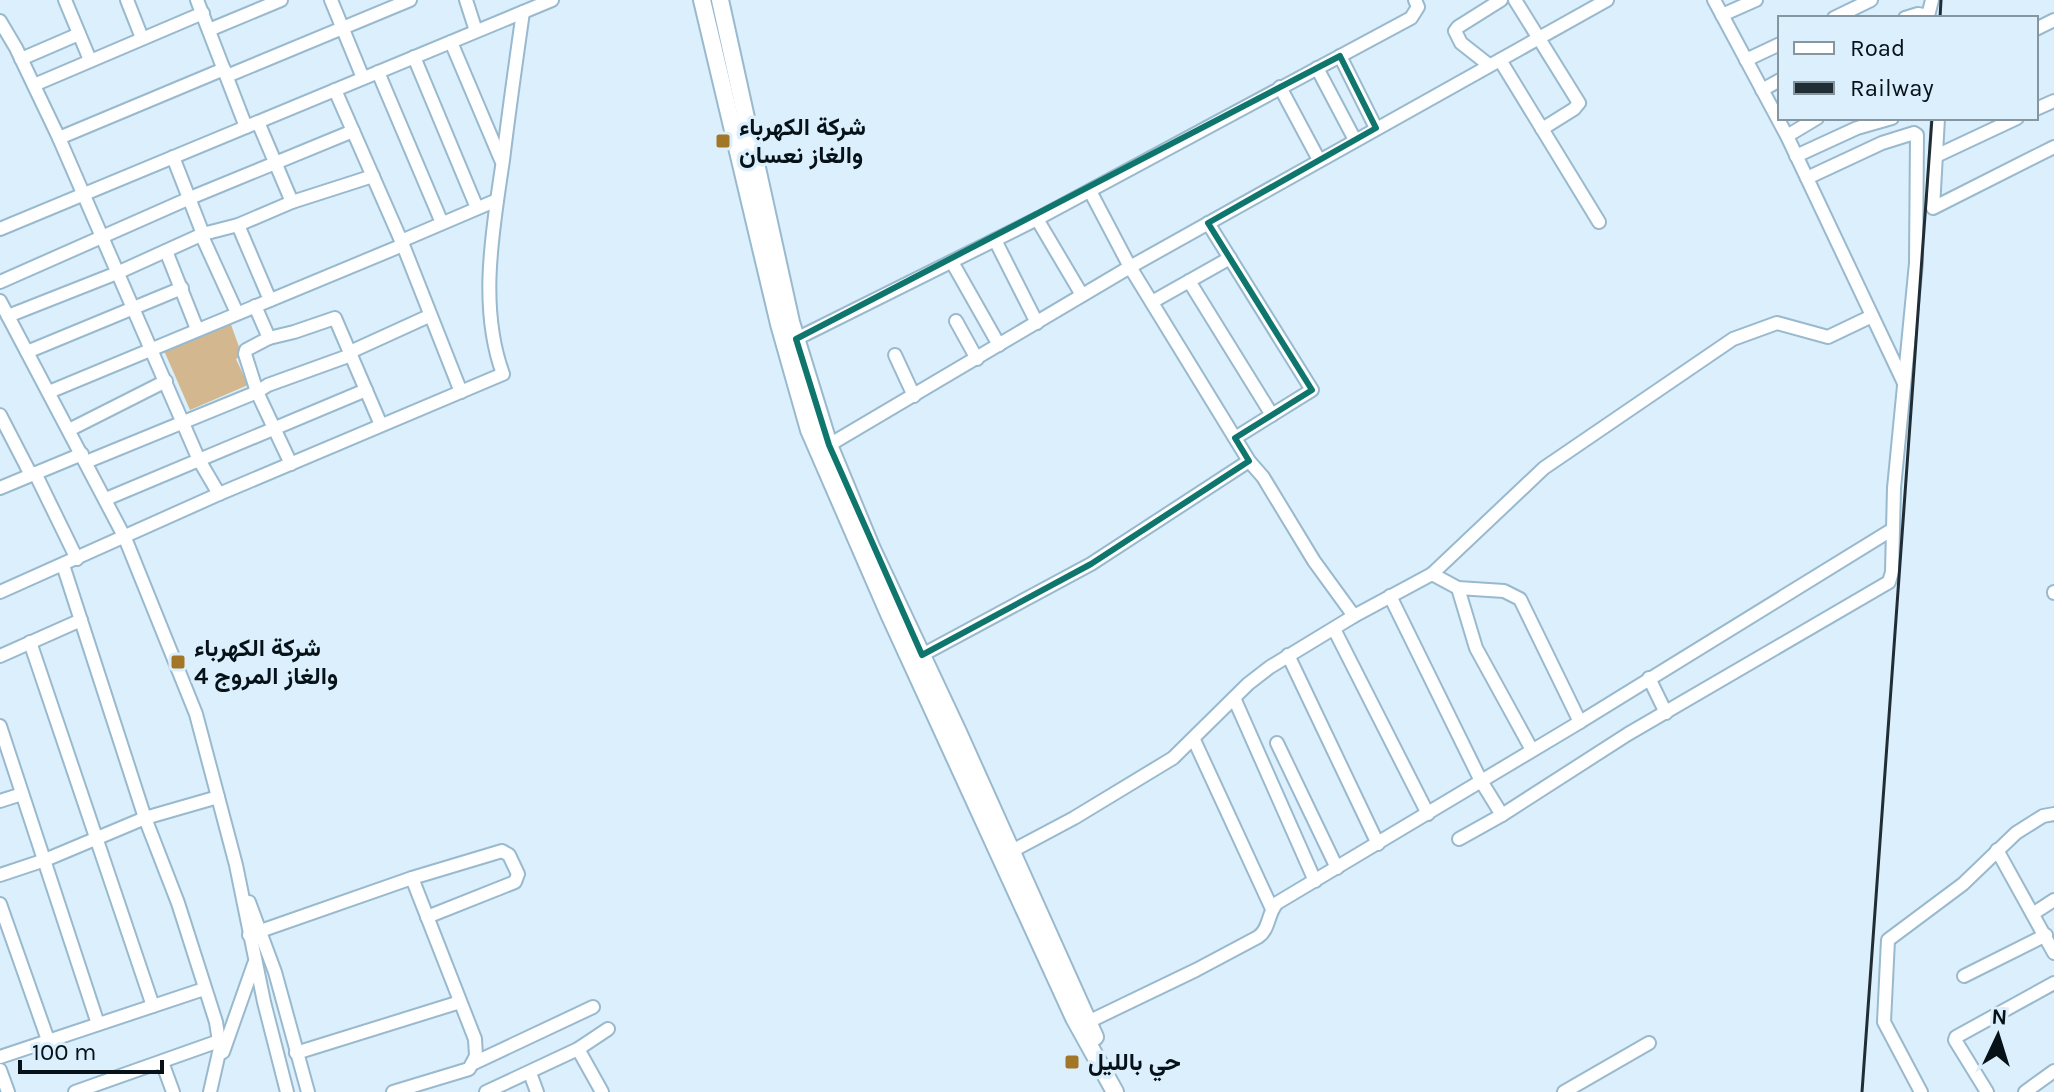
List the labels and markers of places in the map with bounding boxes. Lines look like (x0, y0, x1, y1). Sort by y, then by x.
place label: شركة الكهرباء والغاز نعسان (739, 113, 866, 170)
marker: شركة الكهرباء والغاز نعسان (714, 132, 732, 150)
place label: شركة الكهرباء والغاز المروج 4 (194, 634, 338, 692)
marker: شركة الكهرباء والغاز المروج 4 (169, 653, 187, 671)
place label: حي بالليل (1088, 1048, 1181, 1082)
marker: حي بالليل (1063, 1053, 1081, 1071)

